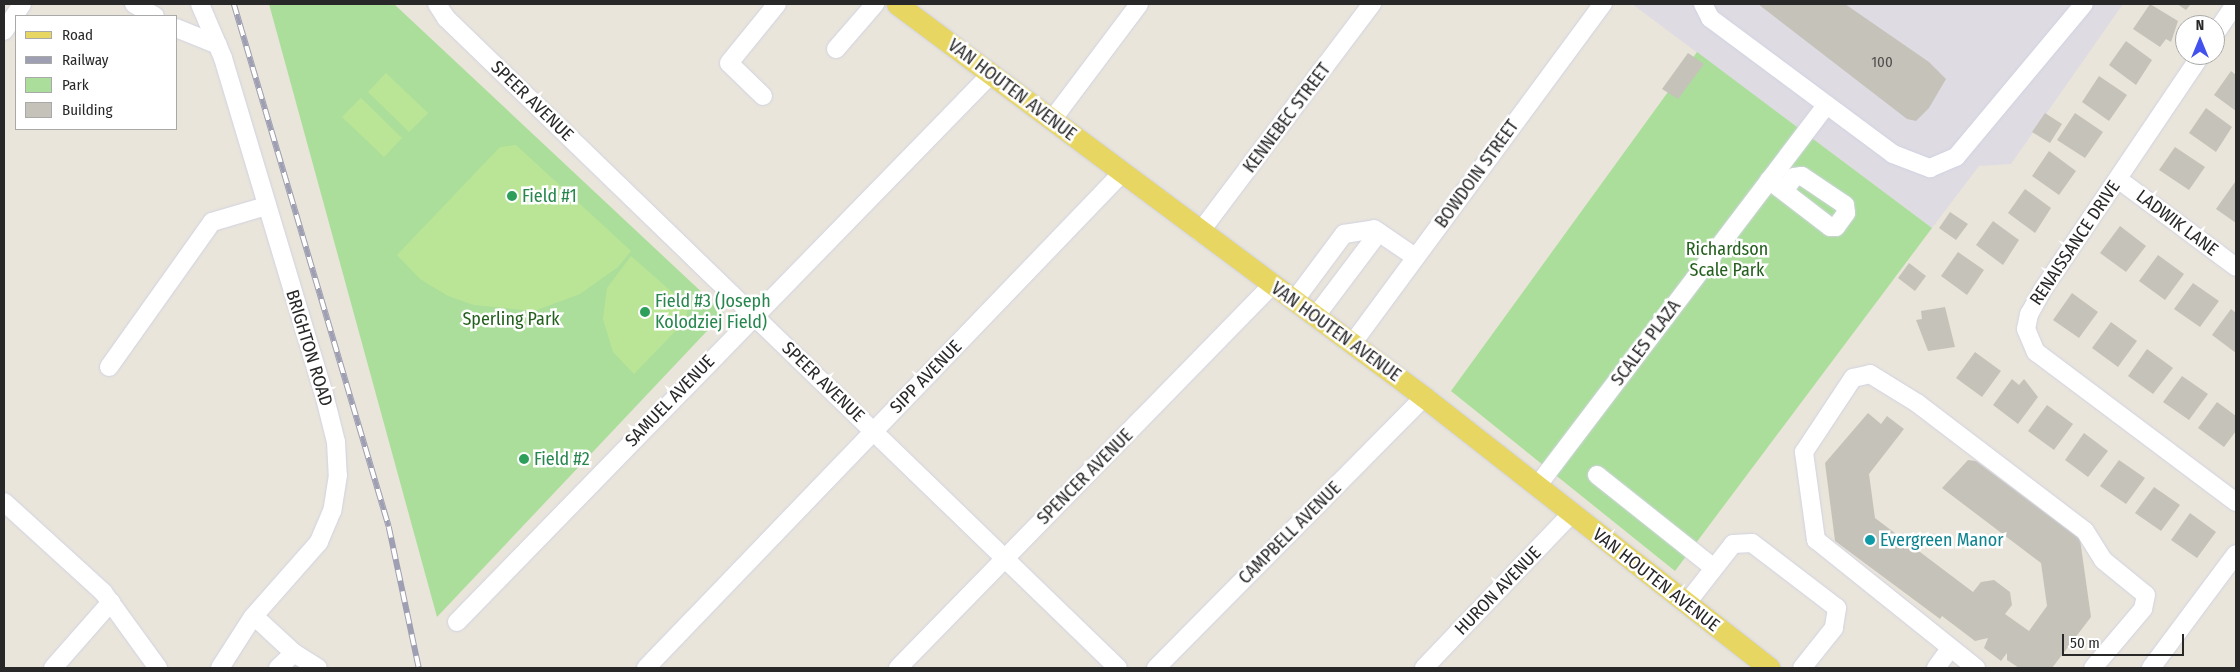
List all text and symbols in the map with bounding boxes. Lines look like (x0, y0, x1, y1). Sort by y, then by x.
legend (15, 15, 178, 130)
north arrow (2175, 15, 2225, 65)
text: N (2196, 17, 2204, 34)
text: Road (62, 26, 93, 44)
street label: VAN HOUTEN AVENUE (944, 35, 1080, 145)
text: Railway (62, 51, 109, 69)
house number: 100 (1871, 54, 1893, 72)
street label: SPEER AVENUE (486, 56, 578, 146)
street label: KENNEBEC STREET (1239, 59, 1335, 177)
text: Park (62, 76, 89, 94)
text: Building (62, 101, 113, 119)
street label: BOWDOIN STREET (1431, 116, 1523, 232)
street label: RENAISSANCE DRIVE (2025, 177, 2125, 309)
place label: Field #1 (522, 185, 577, 207)
street label: LADWIK LANE (2132, 185, 2222, 261)
marker: Field #1 (506, 190, 518, 202)
park label: Richardson Scale Park (1686, 239, 1768, 282)
street label: VAN HOUTEN AVENUE (1267, 278, 1405, 386)
street label: BRIGHTON ROAD (281, 287, 337, 409)
place label: Field #3 (Joseph Kolodziej Field) (655, 291, 771, 334)
street label: SCALES PLAZA (1607, 296, 1685, 390)
marker: Field #3 (Joseph Kolodziej Field) (639, 306, 651, 318)
park label: Sperling Park (462, 308, 560, 330)
street label: SIPP AVENUE (886, 336, 966, 418)
street label: SPEER AVENUE (777, 337, 869, 427)
street label: SAMUEL AVENUE (621, 351, 719, 451)
street label: SPENCER AVENUE (1033, 425, 1137, 529)
place label: Field #2 (534, 448, 590, 470)
marker: Field #2 (518, 453, 530, 465)
street label: CAMPBELL AVENUE (1234, 477, 1346, 589)
street label: VAN HOUTEN AVENUE (1588, 524, 1724, 636)
place label: Evergreen Manor (1880, 529, 2004, 551)
marker: Evergreen Manor (1864, 534, 1876, 546)
street label: HURON AVENUE (1451, 542, 1545, 640)
scale bar (2065, 624, 2188, 656)
text: 50 m (2070, 634, 2100, 652)

